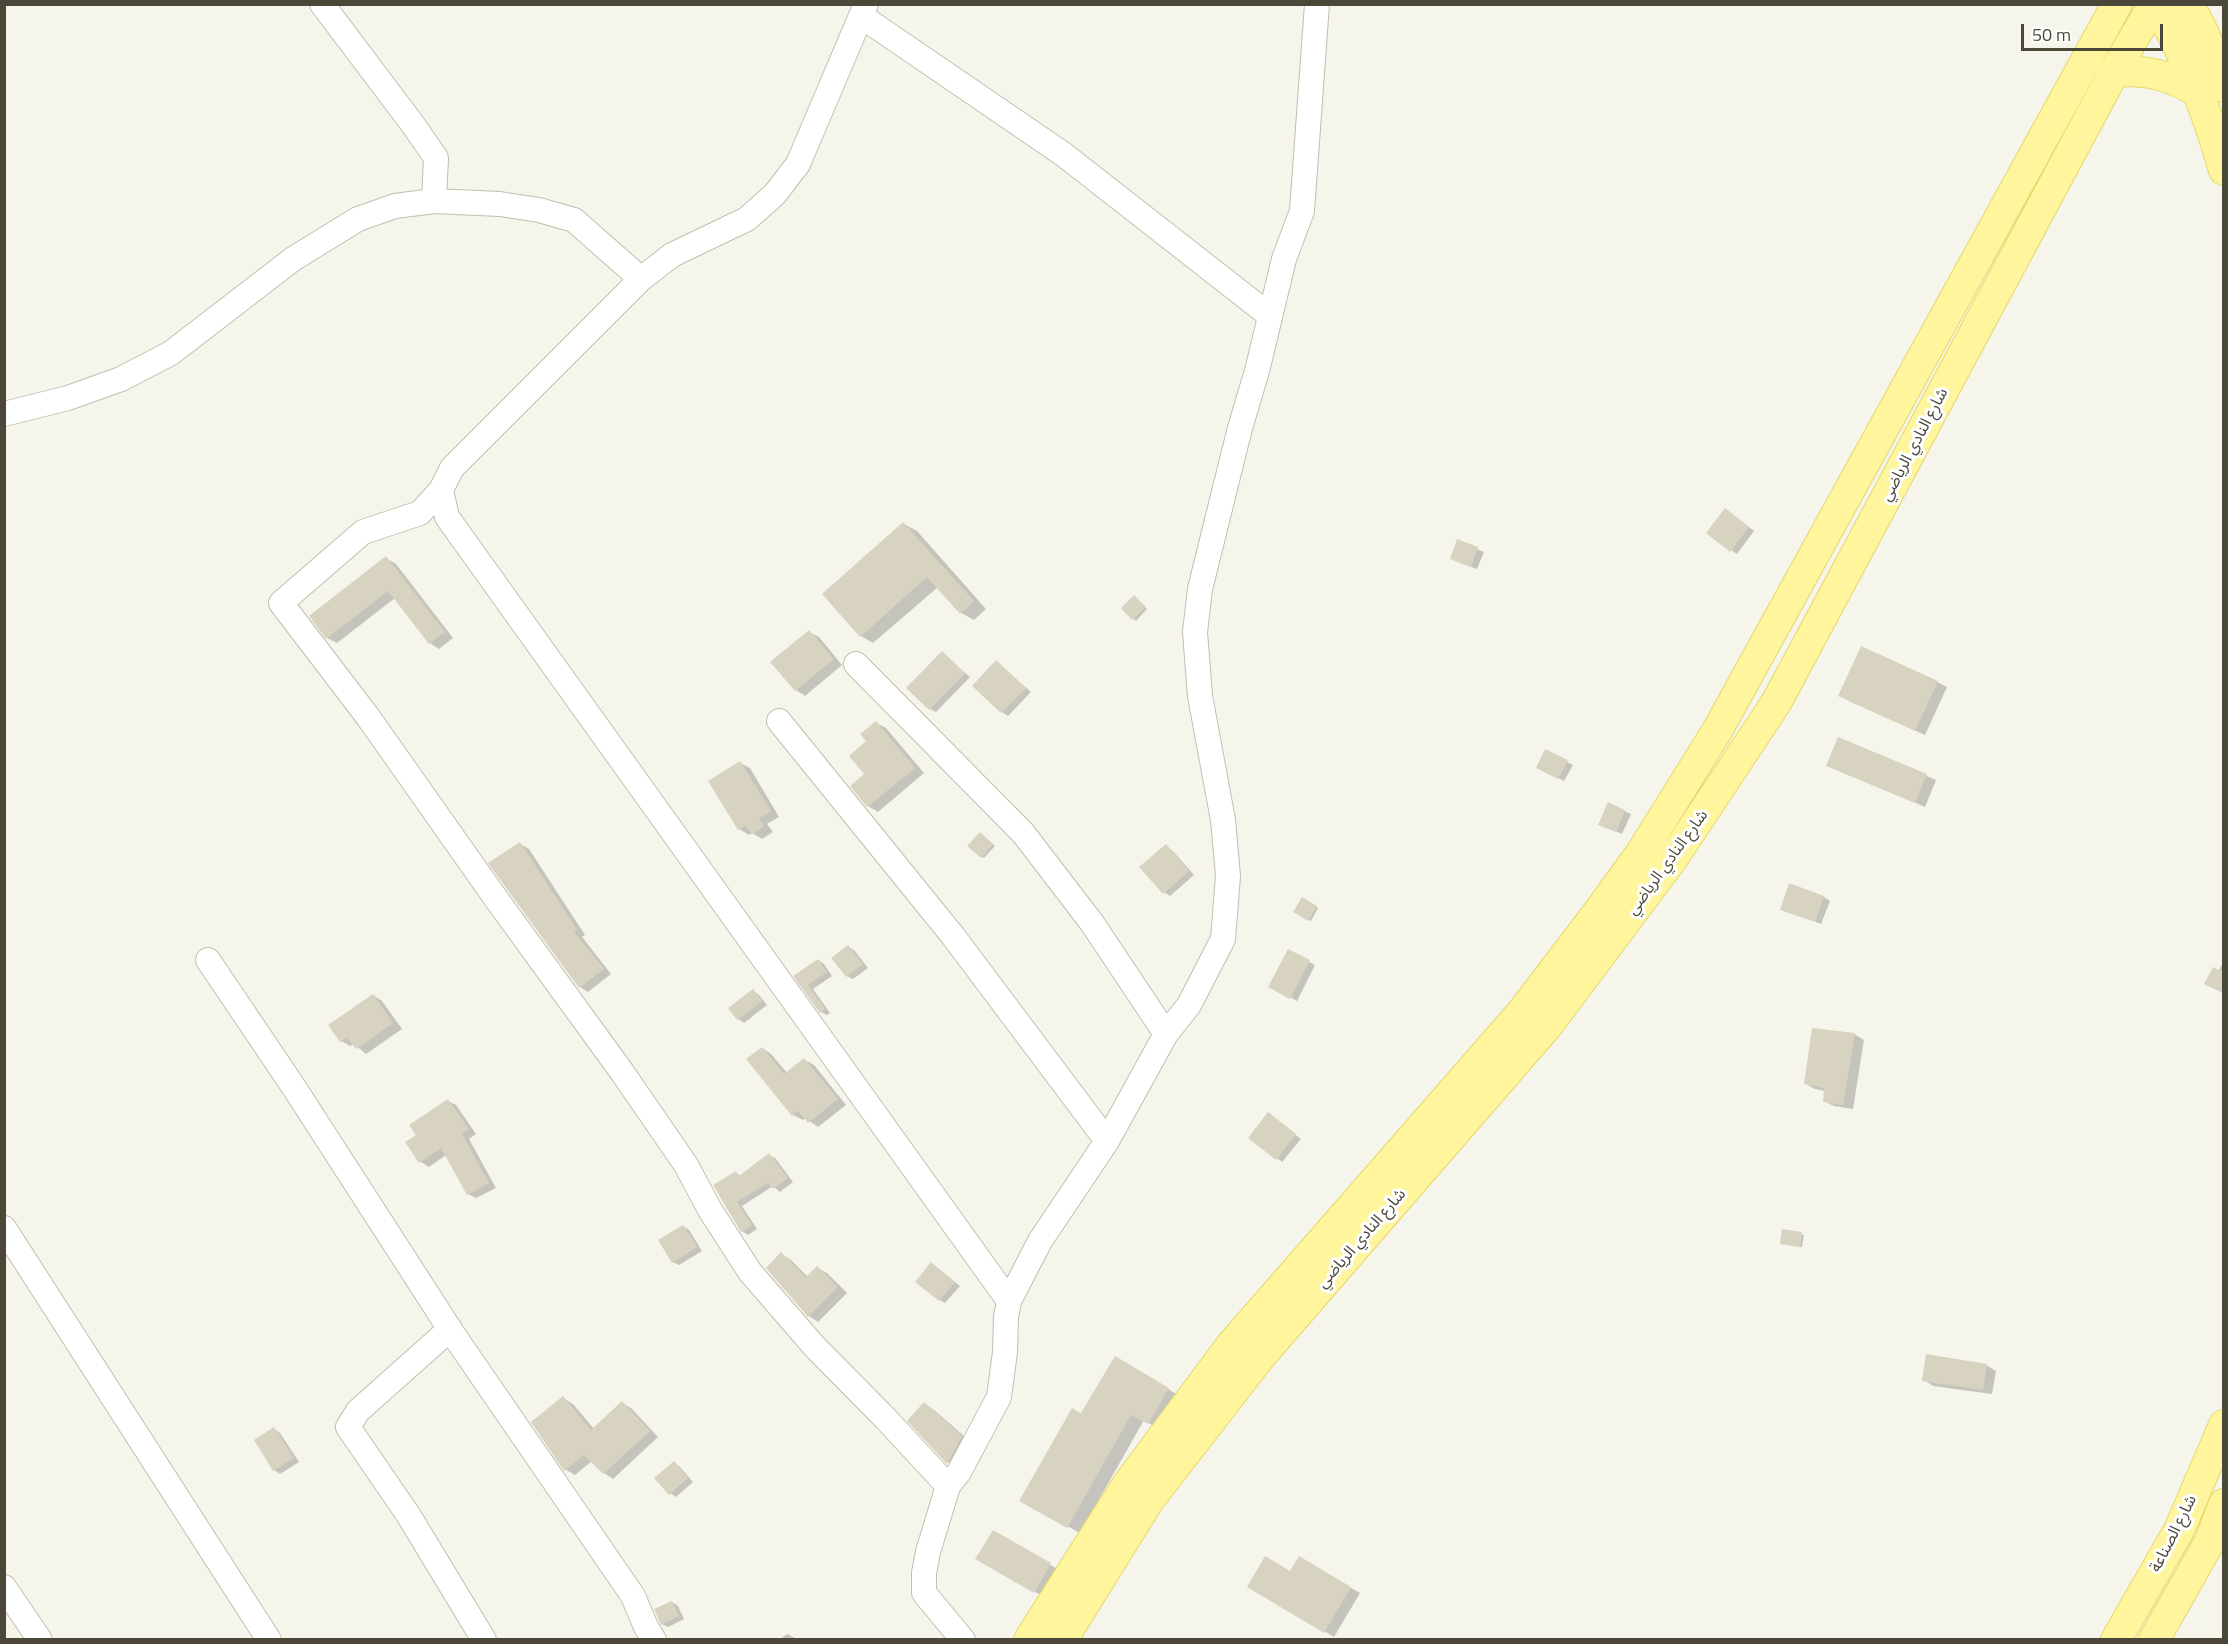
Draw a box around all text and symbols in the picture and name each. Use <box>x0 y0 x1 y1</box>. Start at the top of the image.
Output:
scale bar <box>2024 12 2166 50</box>
text: 50 m <box>2032 21 2071 48</box>
street label: شارع النادي الرياضي <box>1877 385 1953 505</box>
street label: شارع النادي الرياضي <box>1623 807 1713 919</box>
street label: شارع النادي الرياضي <box>1314 1185 1410 1293</box>
street label: شارع الصناعة <box>2146 1492 2202 1576</box>

